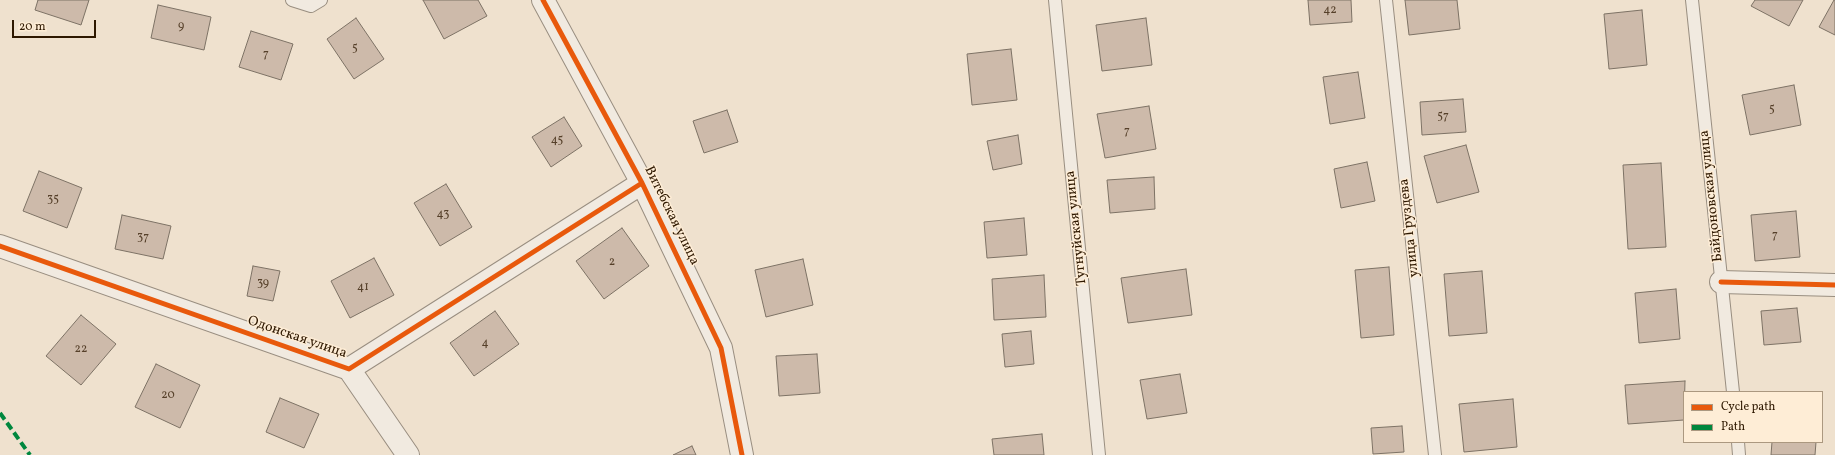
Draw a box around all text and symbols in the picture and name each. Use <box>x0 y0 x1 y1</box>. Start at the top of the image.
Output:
house number: 42 <box>1323 4 1337 18</box>
scale bar <box>14 12 98 38</box>
text: 20 m <box>19 19 46 35</box>
house number: 9 <box>178 20 184 34</box>
house number: 5 <box>352 42 358 56</box>
house number: 7 <box>263 48 269 62</box>
house number: 5 <box>1769 103 1775 117</box>
house number: 57 <box>1437 110 1449 124</box>
house number: 7 <box>1124 125 1130 139</box>
street label: Байдоновская улица <box>1697 129 1727 263</box>
house number: 45 <box>551 134 563 148</box>
street label: Витебская улица <box>640 164 702 268</box>
street label: Тугнуйская улица <box>1063 170 1091 286</box>
street label: улица Груздева <box>1396 178 1424 278</box>
house number: 35 <box>47 193 59 207</box>
house number: 43 <box>437 208 449 222</box>
house number: 7 <box>1772 229 1778 243</box>
house number: 37 <box>137 231 149 245</box>
house number: 2 <box>609 256 615 270</box>
house number: 39 <box>257 277 269 291</box>
house number: 41 <box>357 281 369 295</box>
street label: Одонская улица <box>245 313 349 363</box>
house number: 4 <box>481 337 489 351</box>
house number: 22 <box>75 343 87 357</box>
house number: 20 <box>161 389 175 403</box>
legend <box>1683 391 1823 443</box>
text: Cycle path <box>1721 399 1776 415</box>
text: Path <box>1721 419 1745 435</box>

